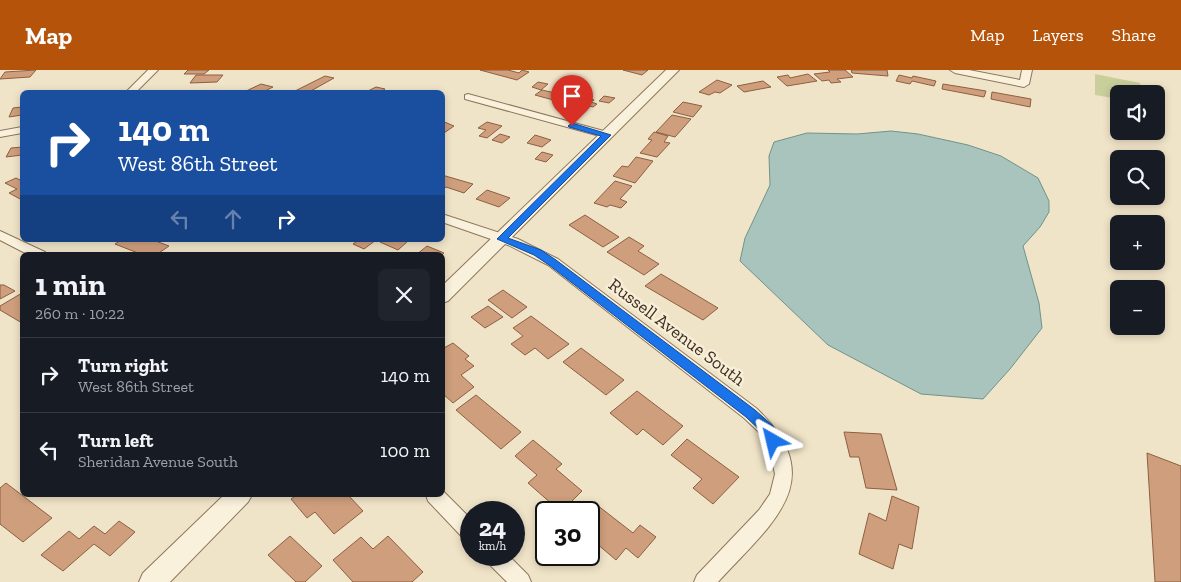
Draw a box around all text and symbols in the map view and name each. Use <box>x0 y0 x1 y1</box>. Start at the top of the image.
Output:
text: Map <box>25 21 72 50</box>
text: Map <box>970 24 1005 46</box>
text: Layers <box>1033 24 1084 46</box>
text: Share <box>1112 24 1156 46</box>
pin <box>551 75 593 126</box>
icon: arrive <box>558 82 586 110</box>
map controls <box>1110 85 1165 335</box>
button: sound <box>1110 85 1165 140</box>
text: 140 m <box>118 108 209 150</box>
icon: right <box>35 110 100 175</box>
text: West 86th Street <box>118 150 277 177</box>
button: search <box>1110 150 1165 205</box>
icon: left <box>166 205 194 233</box>
icon: ahead <box>219 205 247 233</box>
icon: right <box>272 205 300 233</box>
button: + <box>1110 215 1165 270</box>
text: 1 min <box>35 267 106 303</box>
button: close <box>378 269 430 321</box>
street label: Russell Avenue South <box>604 273 750 391</box>
button: − <box>1110 280 1165 335</box>
text: 260 m · 10:22 <box>35 304 125 323</box>
text: Turn right <box>78 354 168 377</box>
icon: right <box>35 361 63 389</box>
text: 140 m <box>381 364 430 387</box>
text: West 86th Street <box>78 377 194 396</box>
position arrow <box>746 414 798 466</box>
text: Turn left <box>78 429 153 452</box>
icon: left <box>35 436 63 464</box>
text: 100 m <box>380 439 430 462</box>
text: Sheridan Avenue South <box>78 452 238 471</box>
speed limit sign: 30 <box>535 501 600 566</box>
text: 24 <box>479 512 506 542</box>
text: km/h <box>479 539 506 553</box>

